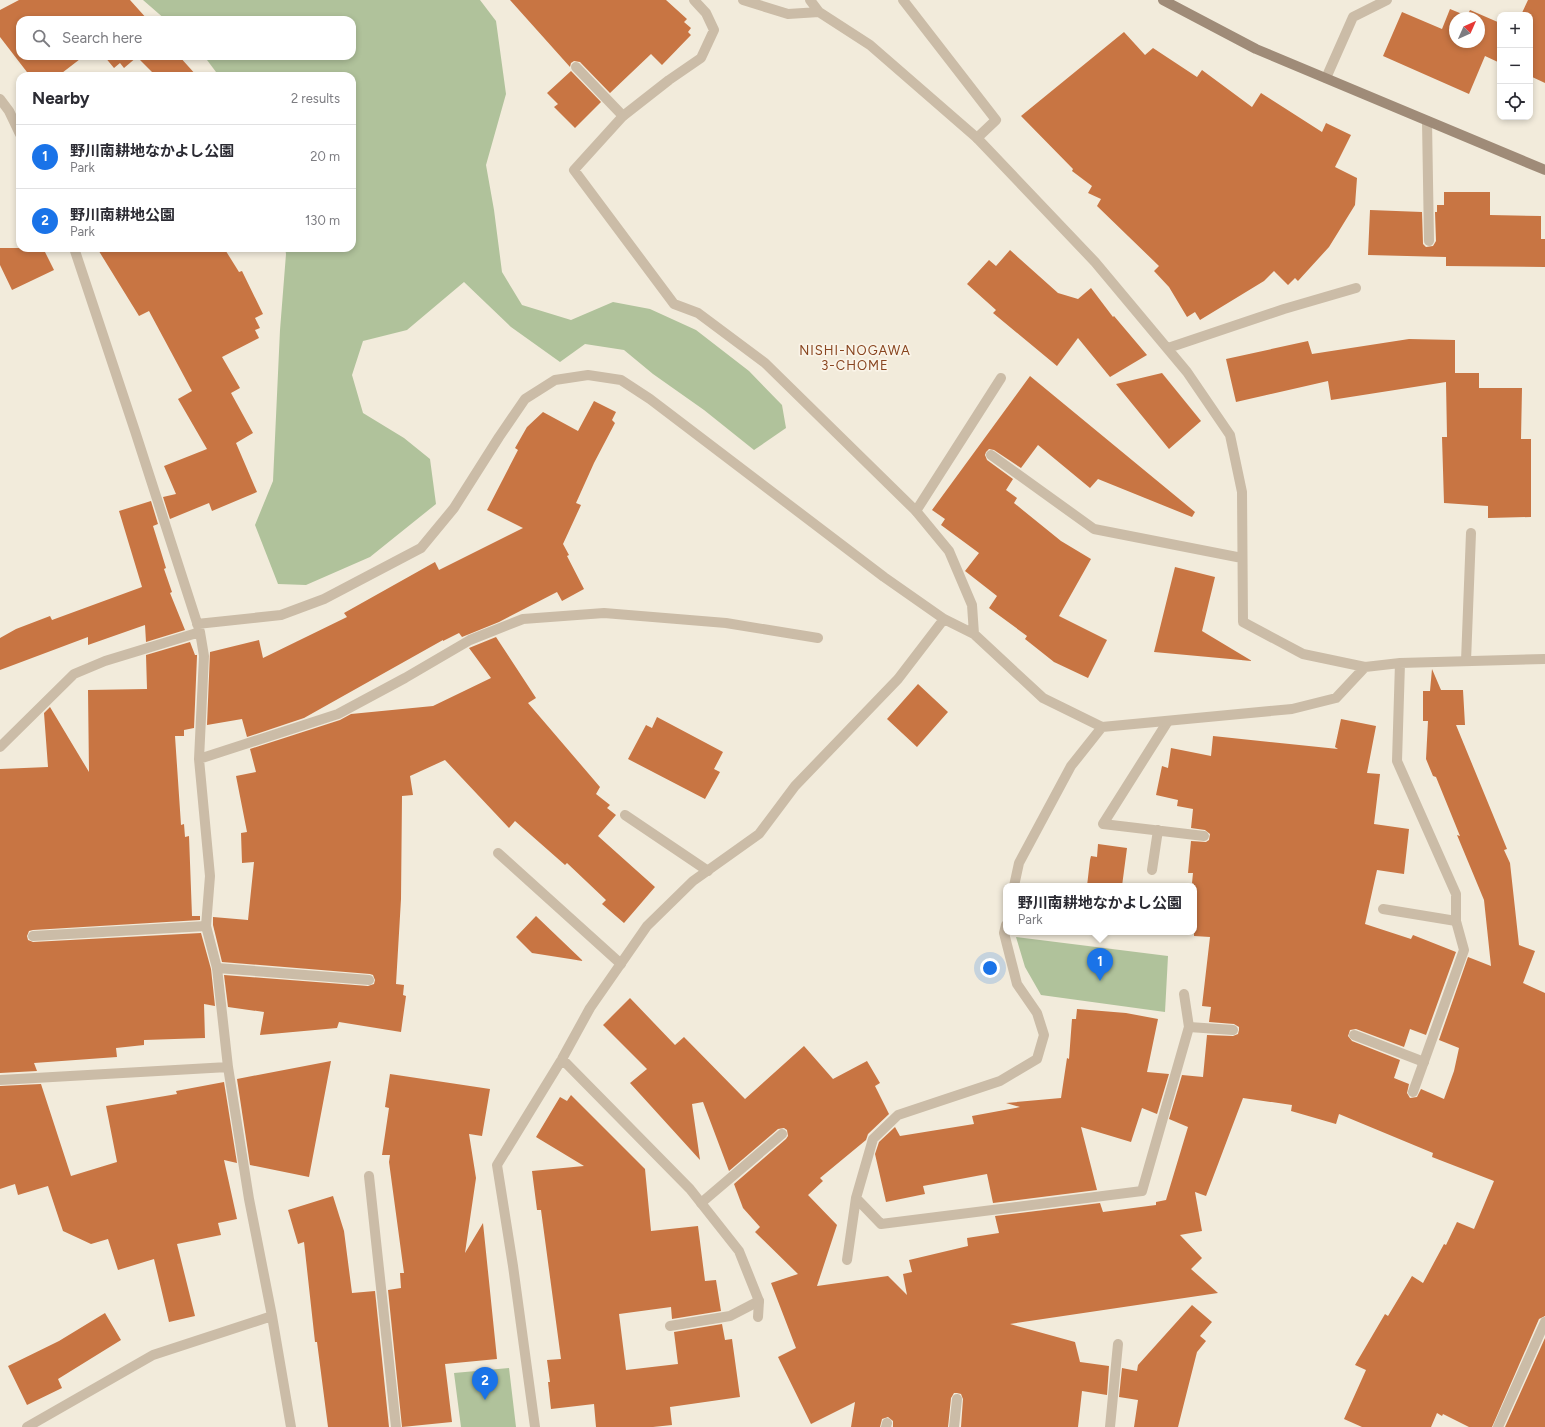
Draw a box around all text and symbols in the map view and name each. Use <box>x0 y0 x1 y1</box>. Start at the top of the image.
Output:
north arrow <box>1449 12 1485 48</box>
map controls <box>1497 12 1533 120</box>
button: + <box>1497 12 1533 48</box>
search box <box>16 16 356 60</box>
icon: search <box>30 27 52 49</box>
text: Search here <box>62 29 142 47</box>
button: − <box>1497 48 1533 84</box>
button: locate <box>1497 84 1533 120</box>
text: Nearby <box>32 88 90 108</box>
text: 2 results <box>291 91 340 106</box>
text: 野川南耕地なかよし公園 <box>70 142 234 160</box>
text: 1 <box>42 149 48 164</box>
text: 20 m <box>310 149 340 164</box>
text: Park <box>70 160 95 175</box>
text: 野川南耕地公園 <box>70 206 175 224</box>
text: 2 <box>41 213 49 228</box>
text: 130 m <box>305 213 340 228</box>
text: Park <box>70 224 95 239</box>
district label: NISHI-NOGAWA 3-CHOME <box>799 343 911 373</box>
popup <box>1003 883 1197 935</box>
text: 野川南耕地なかよし公園 <box>1018 894 1182 912</box>
text: Park <box>1018 912 1043 927</box>
pin: 1 <box>1087 948 1113 981</box>
your location <box>980 958 1000 978</box>
pin: 2 <box>472 1367 498 1400</box>

